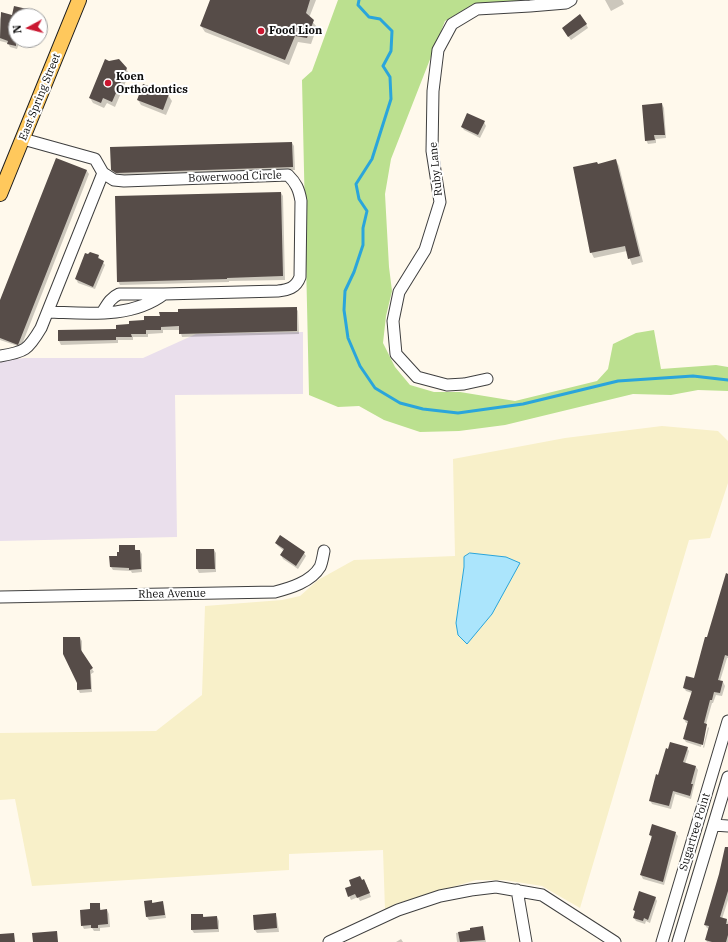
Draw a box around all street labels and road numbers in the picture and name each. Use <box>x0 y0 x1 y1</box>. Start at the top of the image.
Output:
street label: East Spring Street <box>17 52 63 142</box>
street label: Ruby Lane <box>427 141 445 197</box>
street label: Bowerwood Circle <box>188 169 282 185</box>
street label: Rhea Avenue <box>138 587 206 601</box>
street label: Sugartree Point <box>677 792 713 872</box>

